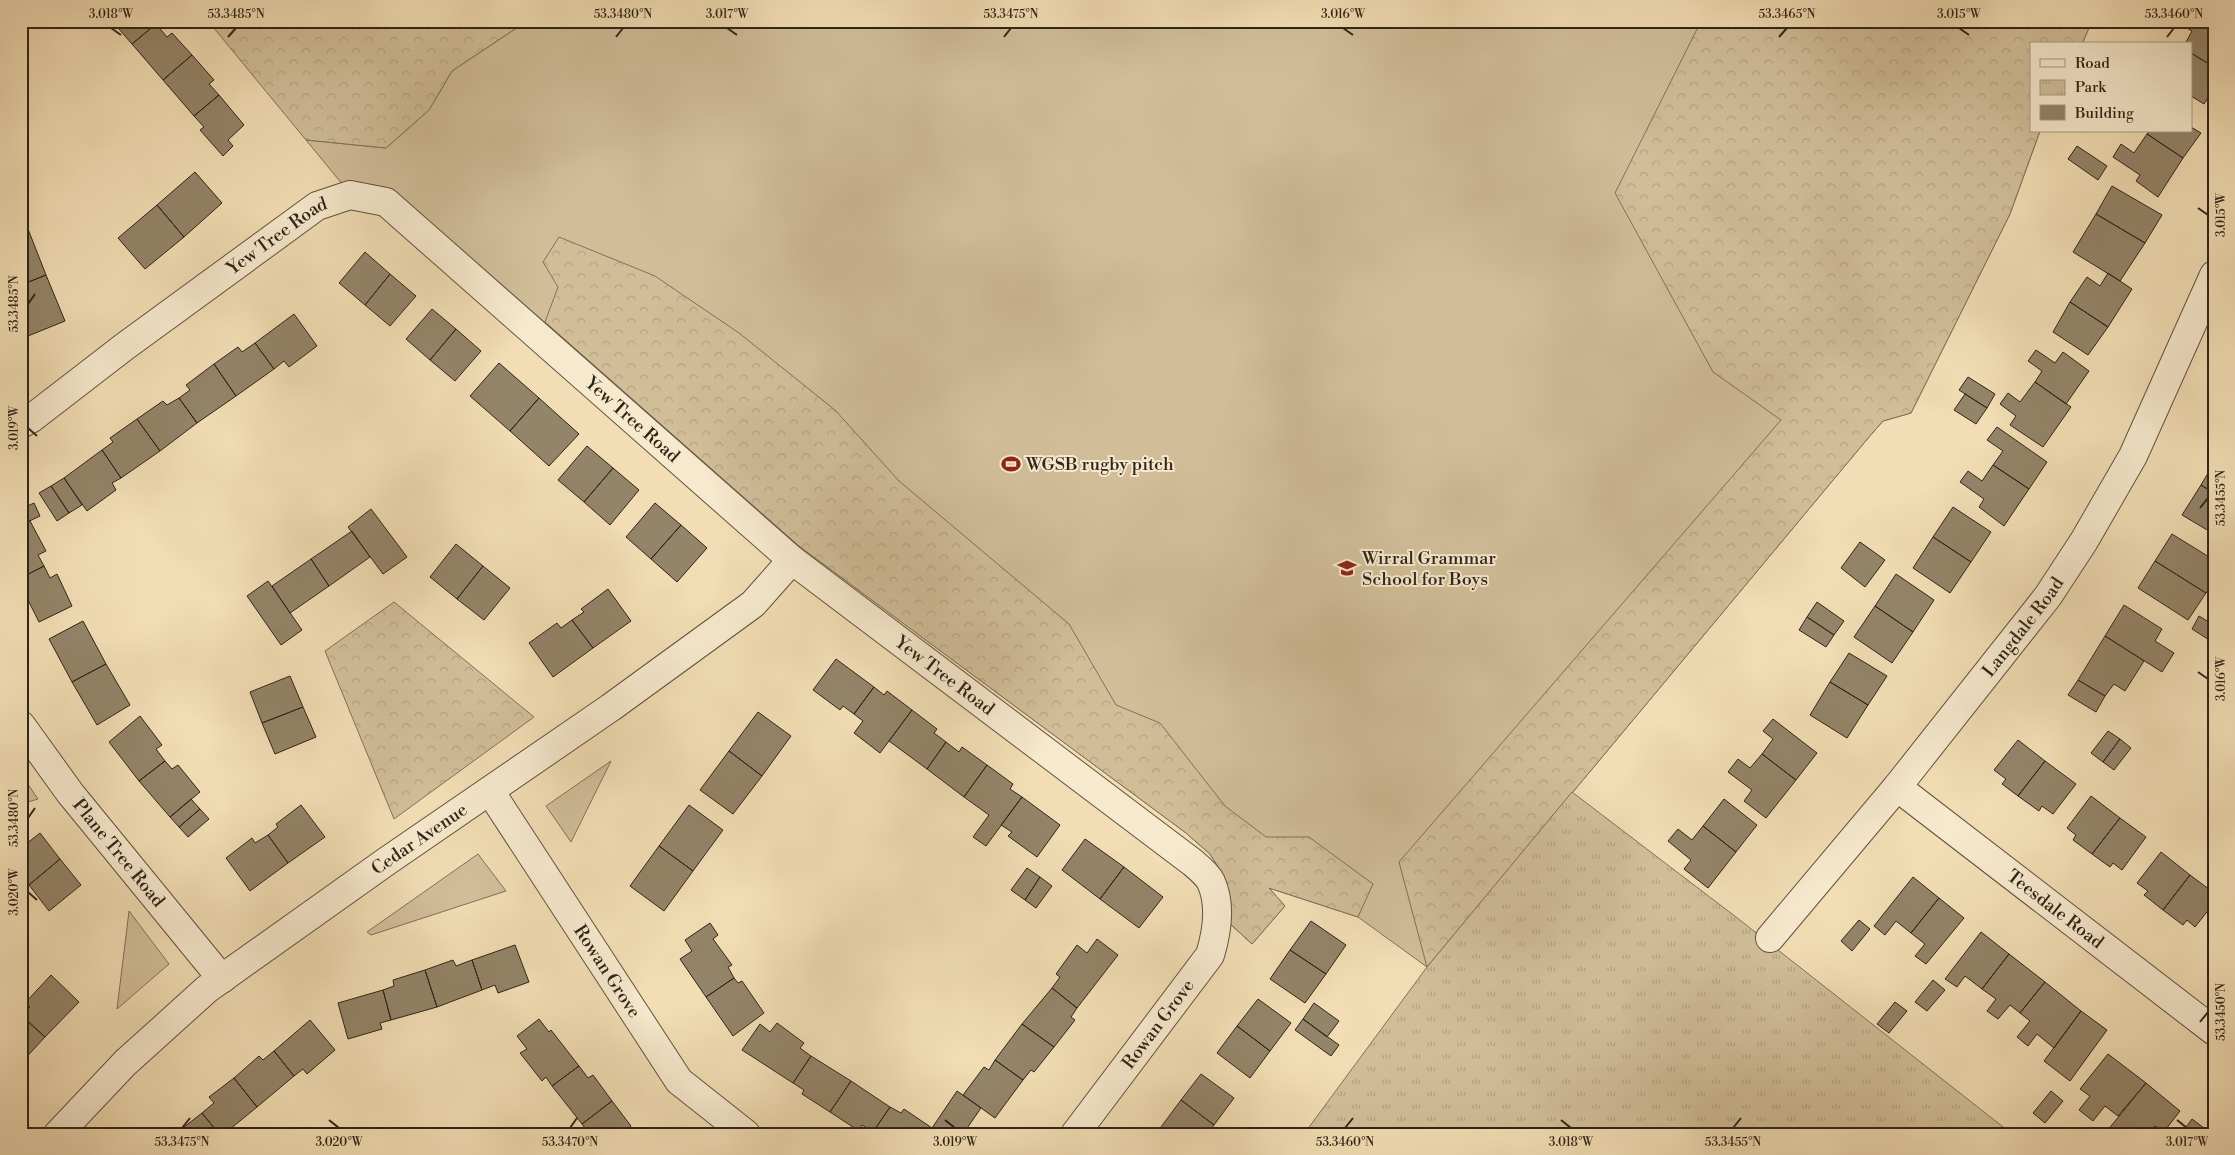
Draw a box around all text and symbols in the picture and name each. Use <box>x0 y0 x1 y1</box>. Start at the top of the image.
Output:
text: 3.018°W <box>89 7 134 22</box>
text: 53.3485°N <box>207 7 265 22</box>
text: 53.3480°N <box>594 7 652 22</box>
text: 3.017°W <box>706 7 749 22</box>
text: 53.3475°N <box>983 7 1039 22</box>
text: 3.016°W <box>1321 7 1366 22</box>
text: 53.3465°N <box>1758 7 1816 22</box>
text: 3.015°W <box>1937 7 1982 22</box>
text: 53.3460°N <box>2145 7 2203 22</box>
legend <box>2030 42 2192 132</box>
text: Road <box>2075 54 2110 73</box>
text: Park <box>2075 78 2107 97</box>
text: Building <box>2074 104 2134 123</box>
street label: Yew Tree Road <box>222 192 331 281</box>
text: 3.015°W <box>2214 192 2229 237</box>
text: 53.3485°N <box>7 275 22 333</box>
street label: Yew Tree Road <box>579 371 685 468</box>
text: 3.019°W <box>7 405 22 450</box>
sports icon: WGSB rugby pitch <box>1000 453 1022 475</box>
place label: WGSB rugby pitch <box>1025 453 1174 476</box>
text: 53.3455°N <box>2214 470 2229 526</box>
place label: Wirral Grammar School for Boys <box>1361 547 1496 591</box>
school or university icon: Wirral Grammar School for Boys <box>1336 557 1358 579</box>
street label: Langdale Road <box>1977 572 2070 682</box>
street label: Yew Tree Road <box>889 630 1000 721</box>
text: 3.016°W <box>2214 656 2229 701</box>
text: 53.3480°N <box>7 789 22 847</box>
street label: Plane Tree Road <box>67 794 170 913</box>
street label: Cedar Avenue <box>367 798 472 881</box>
street label: Teesdale Road <box>2002 865 2109 954</box>
text: 3.020°W <box>7 867 22 916</box>
street label: Rowan Grove <box>568 920 646 1022</box>
street label: Rowan Grove <box>1117 975 1200 1074</box>
text: 53.3450°N <box>2214 983 2229 1041</box>
text: 53.3475°N <box>154 1135 210 1150</box>
text: 3.020°W <box>315 1135 364 1150</box>
text: 53.3470°N <box>542 1135 598 1150</box>
text: 3.019°W <box>933 1135 978 1150</box>
text: 53.3460°N <box>1316 1135 1374 1150</box>
text: 3.018°W <box>1549 1135 1594 1150</box>
text: 53.3455°N <box>1705 1135 1761 1150</box>
text: 3.017°W <box>2166 1135 2209 1150</box>

